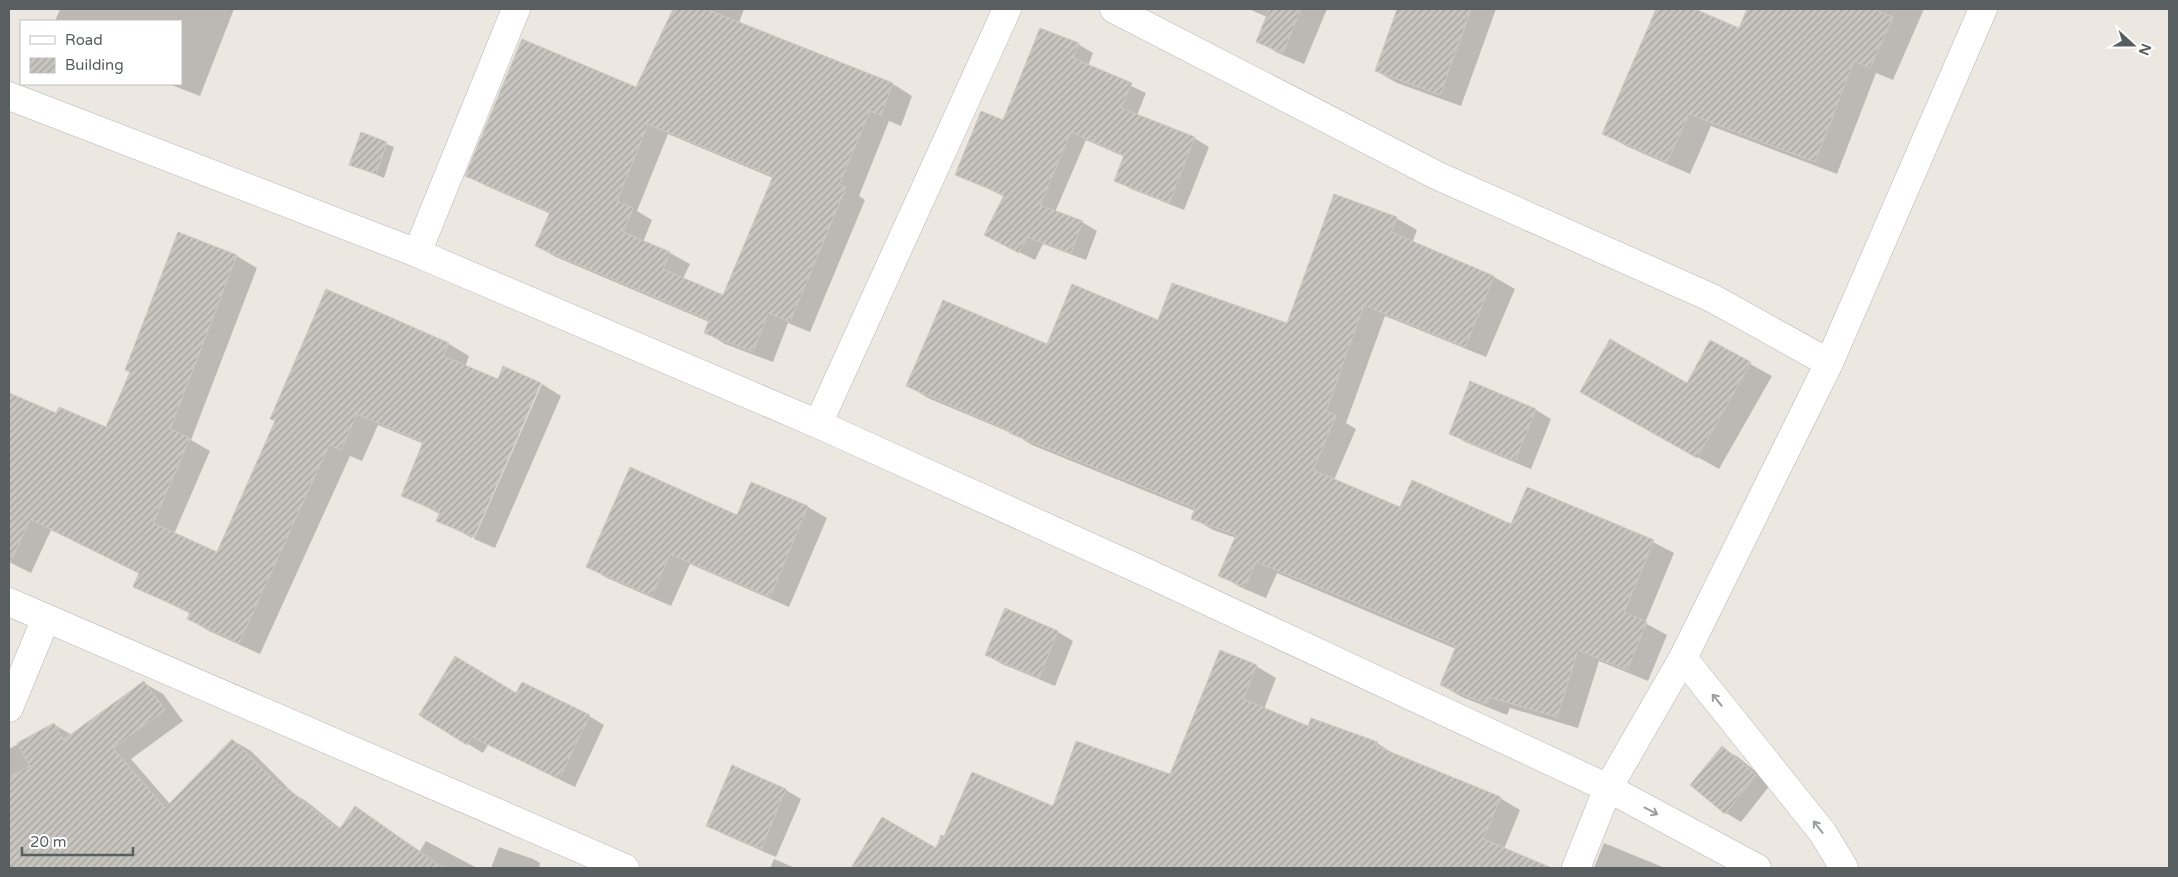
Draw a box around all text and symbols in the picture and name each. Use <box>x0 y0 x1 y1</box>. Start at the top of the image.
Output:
legend <box>20 20 182 85</box>
north arrow <box>2108 20 2158 70</box>
text: Road <box>65 31 103 49</box>
text: N <box>2135 41 2155 58</box>
text: Building <box>65 56 124 74</box>
one-way arrow <box>1711 694 1722 707</box>
one-way arrow <box>1643 806 1658 816</box>
one-way arrow <box>1813 820 1823 834</box>
scale bar <box>22 824 134 856</box>
text: 20 m <box>30 833 67 851</box>

